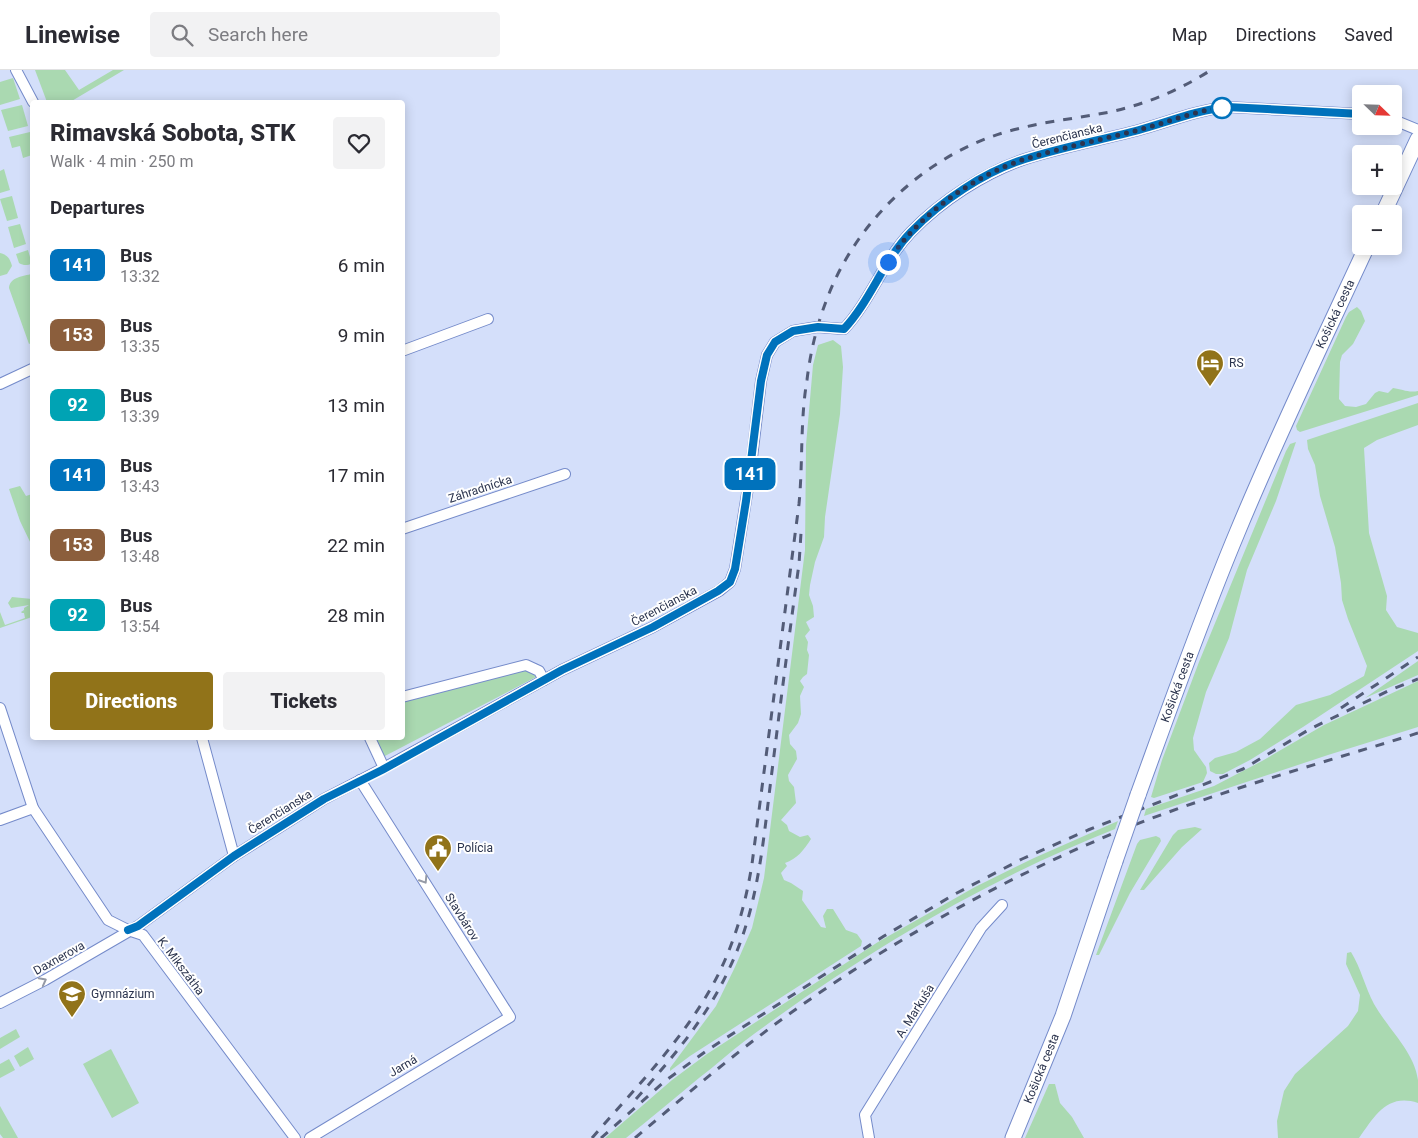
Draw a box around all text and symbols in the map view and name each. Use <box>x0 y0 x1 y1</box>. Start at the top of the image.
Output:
search box <box>150 12 500 57</box>
text: Linewise <box>25 21 120 49</box>
icon: search <box>168 21 196 49</box>
text: Search here <box>208 23 308 46</box>
text: Map <box>1172 24 1207 45</box>
text: Directions <box>1235 24 1316 45</box>
text: Saved <box>1344 24 1393 45</box>
north arrow <box>1352 85 1402 135</box>
map controls <box>1352 85 1402 255</box>
unlabelled marker <box>1211 97 1233 119</box>
button: heart <box>333 117 385 169</box>
text: Rimavská Sobota, STK <box>50 119 296 147</box>
street label: Čerenčianska <box>1030 119 1104 152</box>
button: + <box>1352 145 1402 195</box>
text: Walk · 4 min · 250 m <box>50 152 194 171</box>
text: Departures <box>50 196 145 219</box>
button: − <box>1352 205 1402 255</box>
text: Bus <box>120 244 153 267</box>
your location <box>876 250 901 275</box>
text: 141 <box>62 254 93 275</box>
text: 6 min <box>338 254 385 277</box>
text: 13:32 <box>120 267 160 286</box>
street label: Košická cesta <box>1313 277 1357 351</box>
text: Bus <box>120 314 153 337</box>
text: 153 <box>62 324 93 345</box>
text: 9 min <box>338 324 385 347</box>
text: 13:35 <box>120 337 160 356</box>
hotel icon: RS <box>1195 348 1225 387</box>
place label: RS <box>1229 356 1244 370</box>
text: Bus <box>120 384 153 407</box>
text: 92 <box>67 394 88 415</box>
text: 13 min <box>327 394 385 417</box>
text: 13:39 <box>120 407 160 426</box>
text: Bus <box>120 454 153 477</box>
line badge: 141 <box>721 458 779 490</box>
text: 141 <box>735 463 765 484</box>
text: 141 <box>62 464 93 485</box>
text: 17 min <box>327 464 385 487</box>
street label: Záhradnícka <box>446 472 514 506</box>
text: 13:43 <box>120 477 160 496</box>
text: Bus <box>120 524 153 547</box>
text: 153 <box>62 534 93 555</box>
text: 22 min <box>327 534 385 557</box>
text: 13:48 <box>120 547 160 566</box>
street label: Čerenčianska <box>628 582 699 629</box>
text: Bus <box>120 594 153 617</box>
text: 92 <box>67 604 88 625</box>
text: 28 min <box>327 604 385 627</box>
text: 13:54 <box>120 617 160 636</box>
street label: Košická cesta <box>1158 649 1197 724</box>
button: Directions <box>50 672 213 730</box>
button: Tickets <box>223 672 385 730</box>
street label: Čerenčianska <box>245 786 314 837</box>
public building icon: Polícia <box>423 833 453 872</box>
place label: Polícia <box>457 841 493 855</box>
one-way arrow <box>417 875 427 884</box>
street label: Stavbárov <box>442 891 482 943</box>
street label: K. Mikszátha <box>155 934 207 998</box>
street label: Daxnerova <box>31 938 87 978</box>
one-way arrow <box>38 977 47 987</box>
school or university icon: Gymnázium <box>57 979 87 1018</box>
street label: A. Markuša <box>893 982 937 1040</box>
place label: Gymnázium <box>91 987 155 1001</box>
street label: Košická cesta <box>1021 1031 1062 1106</box>
street label: Jarná <box>386 1052 420 1080</box>

